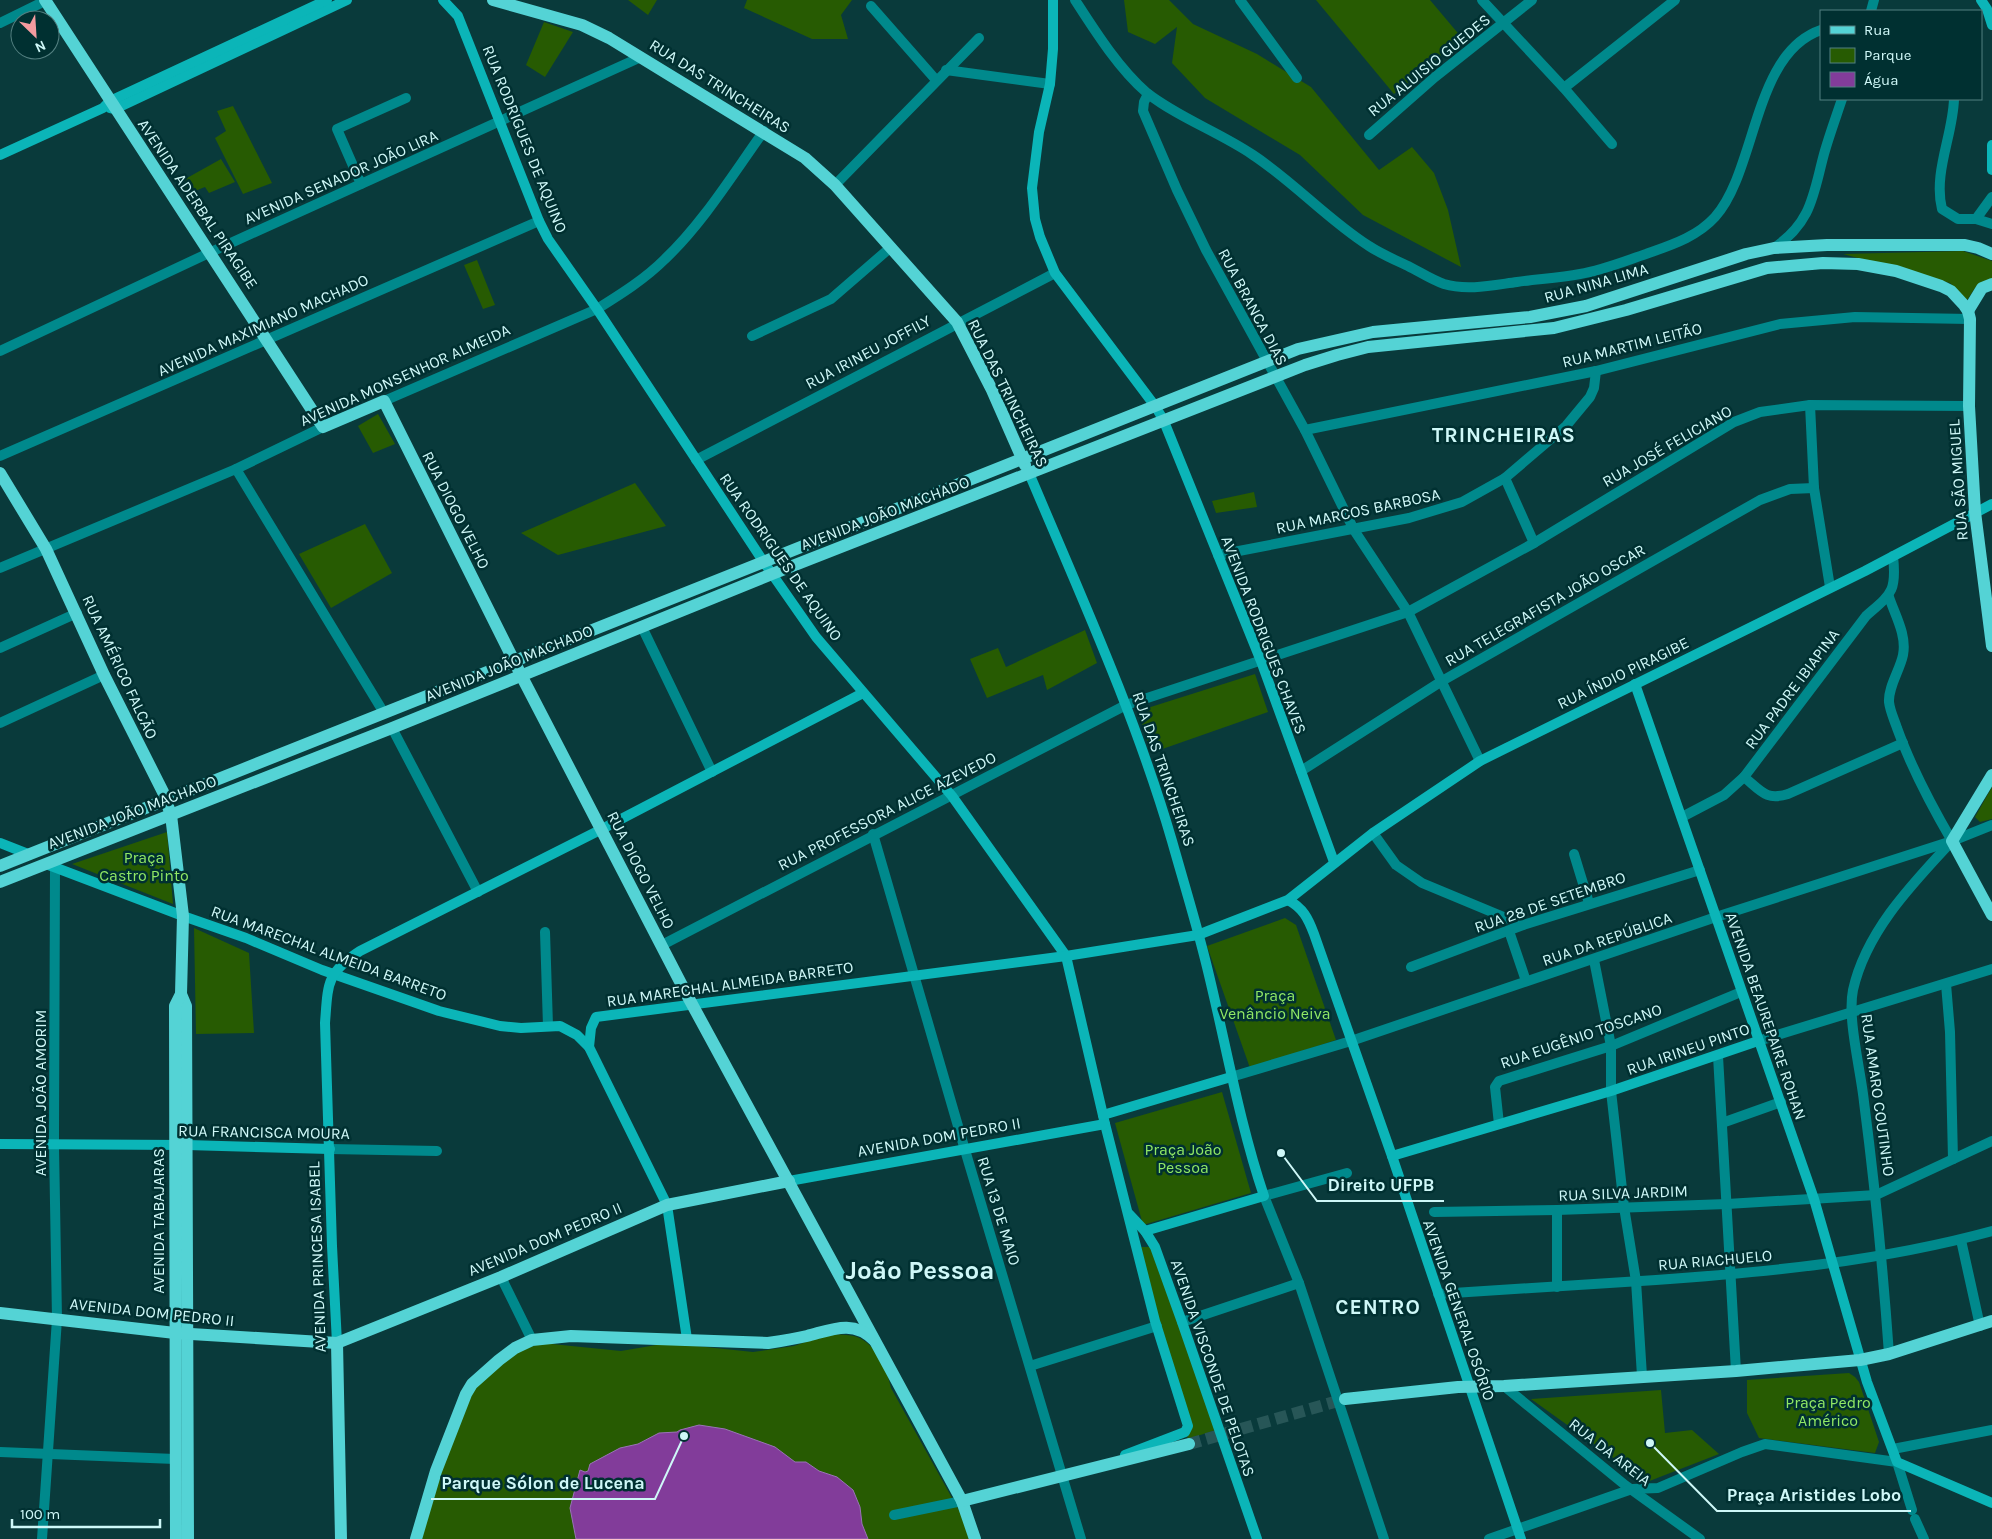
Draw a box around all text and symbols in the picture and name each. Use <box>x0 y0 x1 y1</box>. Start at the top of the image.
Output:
north arrow <box>10 10 60 60</box>
street label: RUA ALUISIO GUEDES <box>1364 10 1494 120</box>
legend <box>1820 10 1982 100</box>
text: Rua <box>1864 21 1891 39</box>
street label: RUA DAS TRINCHEIRAS <box>646 35 794 137</box>
text: N <box>32 37 48 56</box>
street label: RUA RODRIGUES DE AQUINO <box>479 42 571 236</box>
text: Parque <box>1864 46 1912 64</box>
text: Água <box>1864 71 1898 89</box>
street label: AVENIDA ADERBAL PIRAGIBE <box>134 115 262 293</box>
street label: AVENIDA SENADOR JOÃO LIRA <box>241 126 441 228</box>
street label: RUA BRANCA DIAS <box>1214 245 1292 369</box>
street label: RUA NINA LIMA <box>1542 259 1650 307</box>
street label: AVENIDA MAXIMIANO MACHADO <box>155 270 371 380</box>
street label: RUA IRINEU JOFFILY <box>802 311 934 393</box>
street label: RUA DAS TRINCHEIRAS <box>964 316 1052 470</box>
street label: RUA MARTIM LEITÃO <box>1560 318 1704 372</box>
street label: AVENIDA MONSENHOR ALMEIDA <box>297 320 513 430</box>
street label: RUA JOSÉ FELICIANO <box>1599 401 1735 491</box>
street label: RUA SÃO MIGUEL <box>1944 418 1972 541</box>
district label: TRINCHEIRAS <box>1432 423 1576 447</box>
street label: RUA DIOGO VELHO <box>418 448 494 572</box>
street label: RUA RODRIGUES DE AQUINO <box>716 469 846 645</box>
street label: AVENIDA JOÃO MACHADO <box>798 472 972 554</box>
street label: RUA MARCOS BARBOSA <box>1274 484 1442 538</box>
street label: AVENIDA RODRIGUES CHAVES <box>1217 533 1311 737</box>
street label: RUA TELEGRAFISTA JOÃO OSCAR <box>1442 540 1648 670</box>
street label: RUA AMÉRICO FALCÃO <box>78 592 162 742</box>
street label: AVENIDA JOÃO MACHADO <box>422 621 596 705</box>
street label: RUA PADRE IBIAPINA <box>1741 625 1843 753</box>
street label: RUA ÍNDIO PIRAGIBE <box>1554 633 1692 713</box>
street label: RUA DAS TRINCHEIRAS <box>1129 689 1199 849</box>
street label: RUA PROFESSORA ALICE AZEVEDO <box>775 748 999 874</box>
street label: AVENIDA JOÃO MACHADO <box>45 771 219 853</box>
street label: RUA DIOGO VELHO <box>603 808 679 932</box>
park label: Praça Castro Pinto <box>99 848 189 885</box>
street label: RUA 28 DE SETEMBRO <box>1472 867 1628 937</box>
street label: RUA MARECHAL ALMEIDA BARRETO <box>209 901 449 1005</box>
street label: RUA DA REPÚBLICA <box>1540 908 1674 970</box>
street label: AVENIDA BEAUREPAIRE ROHAN <box>1721 910 1811 1122</box>
street label: RUA MARECHAL ALMEIDA BARRETO <box>605 957 855 1011</box>
park label: Praça Venâncio Neiva <box>1219 986 1331 1023</box>
street label: RUA EUGÊNIO TOSCANO <box>1498 999 1664 1073</box>
street label: AVENIDA JOÃO AMORIM <box>31 1010 50 1176</box>
street label: RUA AMARO COUTINHO <box>1857 1012 1899 1178</box>
street label: RUA IRINEU PINTO <box>1624 1019 1752 1079</box>
street label: AVENIDA DOM PEDRO II <box>856 1113 1022 1161</box>
street label: RUA FRANCISCA MOURA <box>178 1121 350 1143</box>
park label: Praça João Pessoa <box>1144 1140 1222 1177</box>
street label: AVENIDA TABAJARAS <box>149 1148 168 1294</box>
street label: RUA 13 DE MAIO <box>973 1154 1025 1268</box>
street label: AVENIDA PRINCESA ISABEL <box>304 1161 330 1353</box>
callout: Direito UFPB <box>1317 1168 1444 1201</box>
text: Direito UFPB <box>1328 1174 1434 1196</box>
street label: RUA SILVA JARDIM <box>1558 1181 1688 1205</box>
street label: AVENIDA DOM PEDRO II <box>465 1198 625 1280</box>
street label: AVENIDA GENERAL OSÓRIO <box>1419 1217 1499 1403</box>
street label: RUA RIACHUELO <box>1657 1246 1773 1274</box>
district label: João Pessoa <box>846 1255 994 1286</box>
street label: AVENIDA VISCONDE DE PELOTAS <box>1167 1257 1259 1479</box>
street label: AVENIDA DOM PEDRO II <box>69 1294 235 1330</box>
district label: CENTRO <box>1335 1295 1421 1319</box>
park label: Praça Pedro Américo <box>1785 1393 1871 1430</box>
street label: RUA DA AREIA <box>1565 1414 1655 1490</box>
callout: Parque Sólon de Lucena <box>431 1466 655 1499</box>
text: Parque Sólon de Lucena <box>441 1472 645 1494</box>
callout: Praça Aristides Lobo <box>1717 1478 1911 1511</box>
text: Praça Aristides Lobo <box>1727 1484 1901 1506</box>
scale bar <box>12 1496 160 1528</box>
text: 100 m <box>20 1505 60 1523</box>

